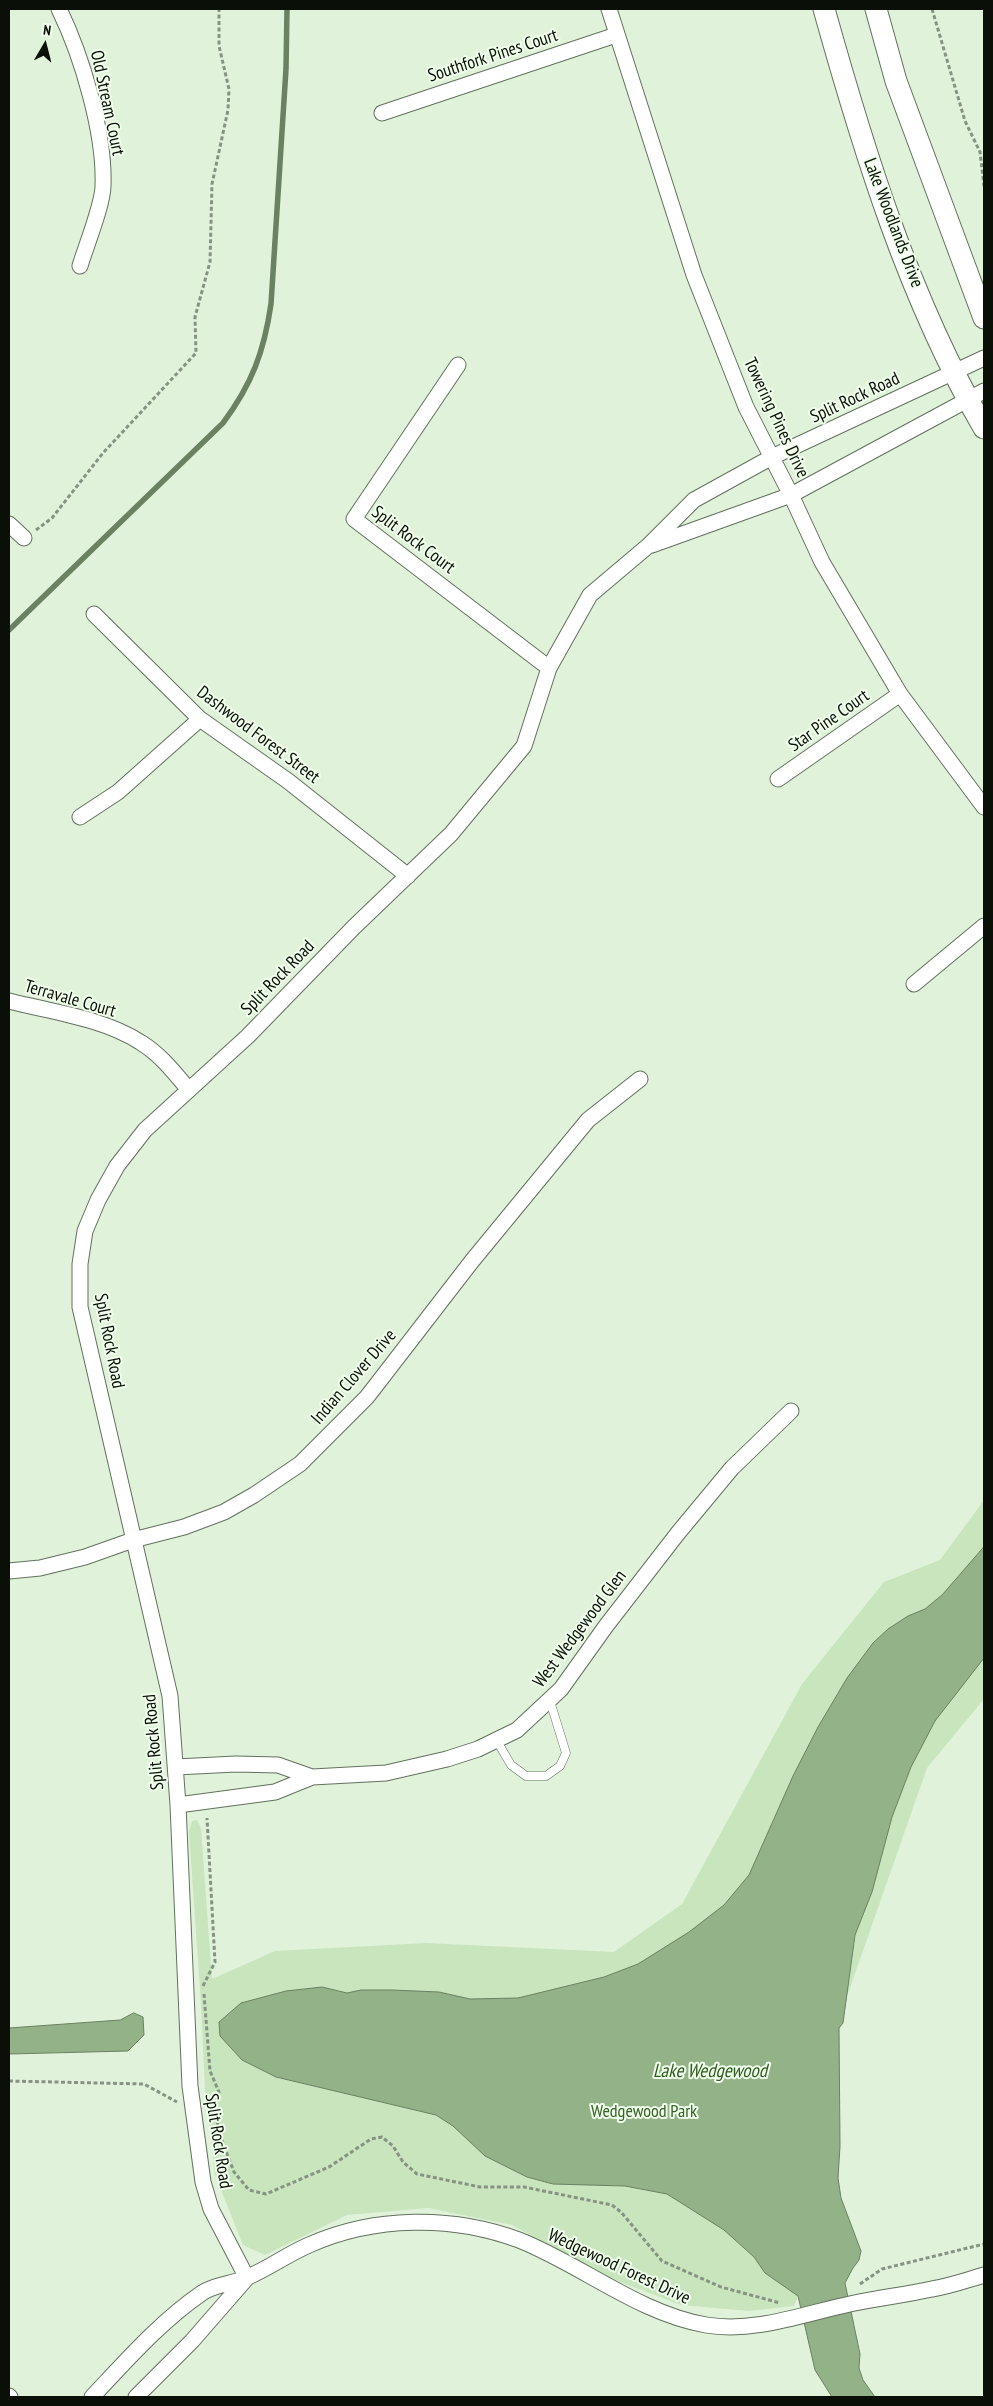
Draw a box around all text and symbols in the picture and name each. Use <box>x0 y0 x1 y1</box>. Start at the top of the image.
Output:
north arrow <box>20 20 70 70</box>
text: N <box>42 21 52 40</box>
street label: Southfork Pines Court <box>425 25 561 87</box>
street label: Old Stream Court <box>85 48 129 158</box>
street label: Lake Woodlands Drive <box>858 155 928 291</box>
street label: Towering Pines Drive <box>739 355 813 481</box>
street label: Split Rock Road <box>807 368 903 428</box>
street label: Split Rock Court <box>367 502 459 578</box>
street label: Dashwood Forest Street <box>192 682 324 788</box>
street label: Star Pine Court <box>785 685 873 757</box>
street label: Split Rock Road <box>237 936 319 1020</box>
street label: Terravale Court <box>22 976 118 1022</box>
street label: Split Rock Road <box>89 1292 129 1390</box>
street label: Indian Clover Drive <box>307 1325 401 1429</box>
street label: West Wedgewood Glen <box>529 1566 631 1692</box>
street label: Split Rock Road <box>139 1693 169 1791</box>
water label: Lake Wedgewood <box>653 2061 767 2083</box>
street label: Split Rock Road <box>200 2092 236 2190</box>
park label: Wedgewood Park <box>591 2101 697 2123</box>
street label: Wedgewood Forest Drive <box>544 2225 694 2309</box>

